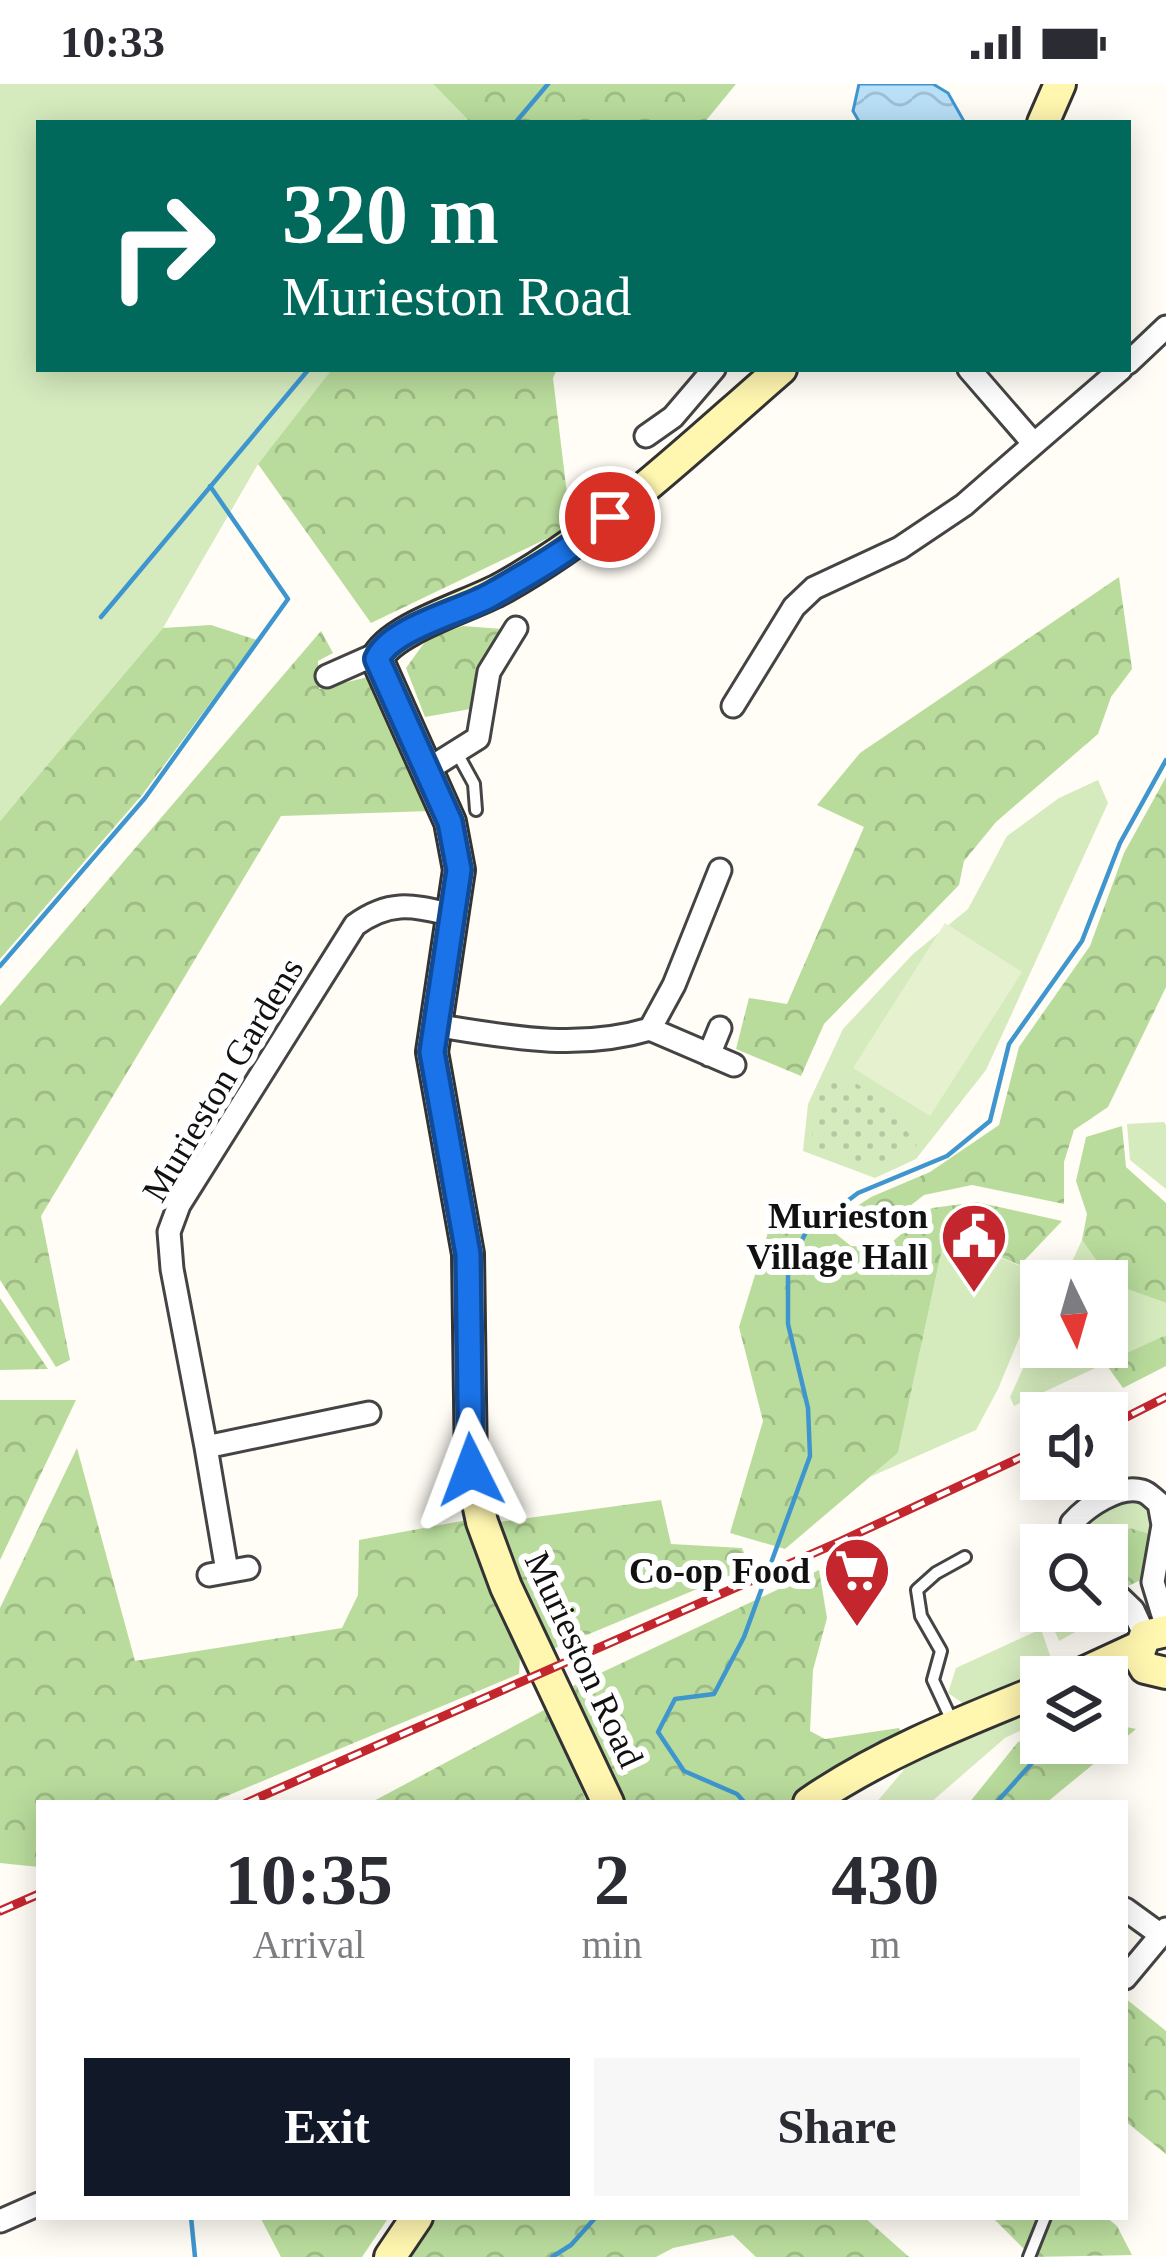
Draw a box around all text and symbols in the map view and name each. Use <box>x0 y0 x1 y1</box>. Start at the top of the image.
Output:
text: 10:33 <box>60 17 165 67</box>
icon: right <box>84 168 240 324</box>
text: 320 m <box>282 168 499 261</box>
text: Murieston Road <box>282 267 631 327</box>
pin <box>559 466 661 568</box>
icon: arrive <box>577 484 643 550</box>
street label: Murieston Gardens <box>134 951 311 1209</box>
place label: Murieston Village Hall <box>746 1196 928 1277</box>
public building icon: Murieston Village Hall <box>939 1201 1009 1295</box>
north arrow <box>1020 1260 1128 1368</box>
map controls <box>1020 1260 1128 1764</box>
button: sound <box>1020 1392 1128 1500</box>
position arrow <box>408 1407 534 1533</box>
button: search <box>1020 1524 1128 1632</box>
supermarket icon: Co-op Food <box>822 1535 892 1629</box>
street label: Murieston Road <box>517 1545 651 1773</box>
place label: Co-op Food <box>629 1551 810 1591</box>
button: layers <box>1020 1656 1128 1764</box>
text: 10:35 <box>225 1840 393 1920</box>
text: 2 <box>594 1840 630 1920</box>
text: 430 <box>831 1840 939 1920</box>
text: Arrival <box>253 1923 365 1966</box>
text: min <box>582 1923 642 1966</box>
text: m <box>870 1923 900 1966</box>
button: Exit <box>84 2058 570 2196</box>
button: Share <box>594 2058 1080 2196</box>

